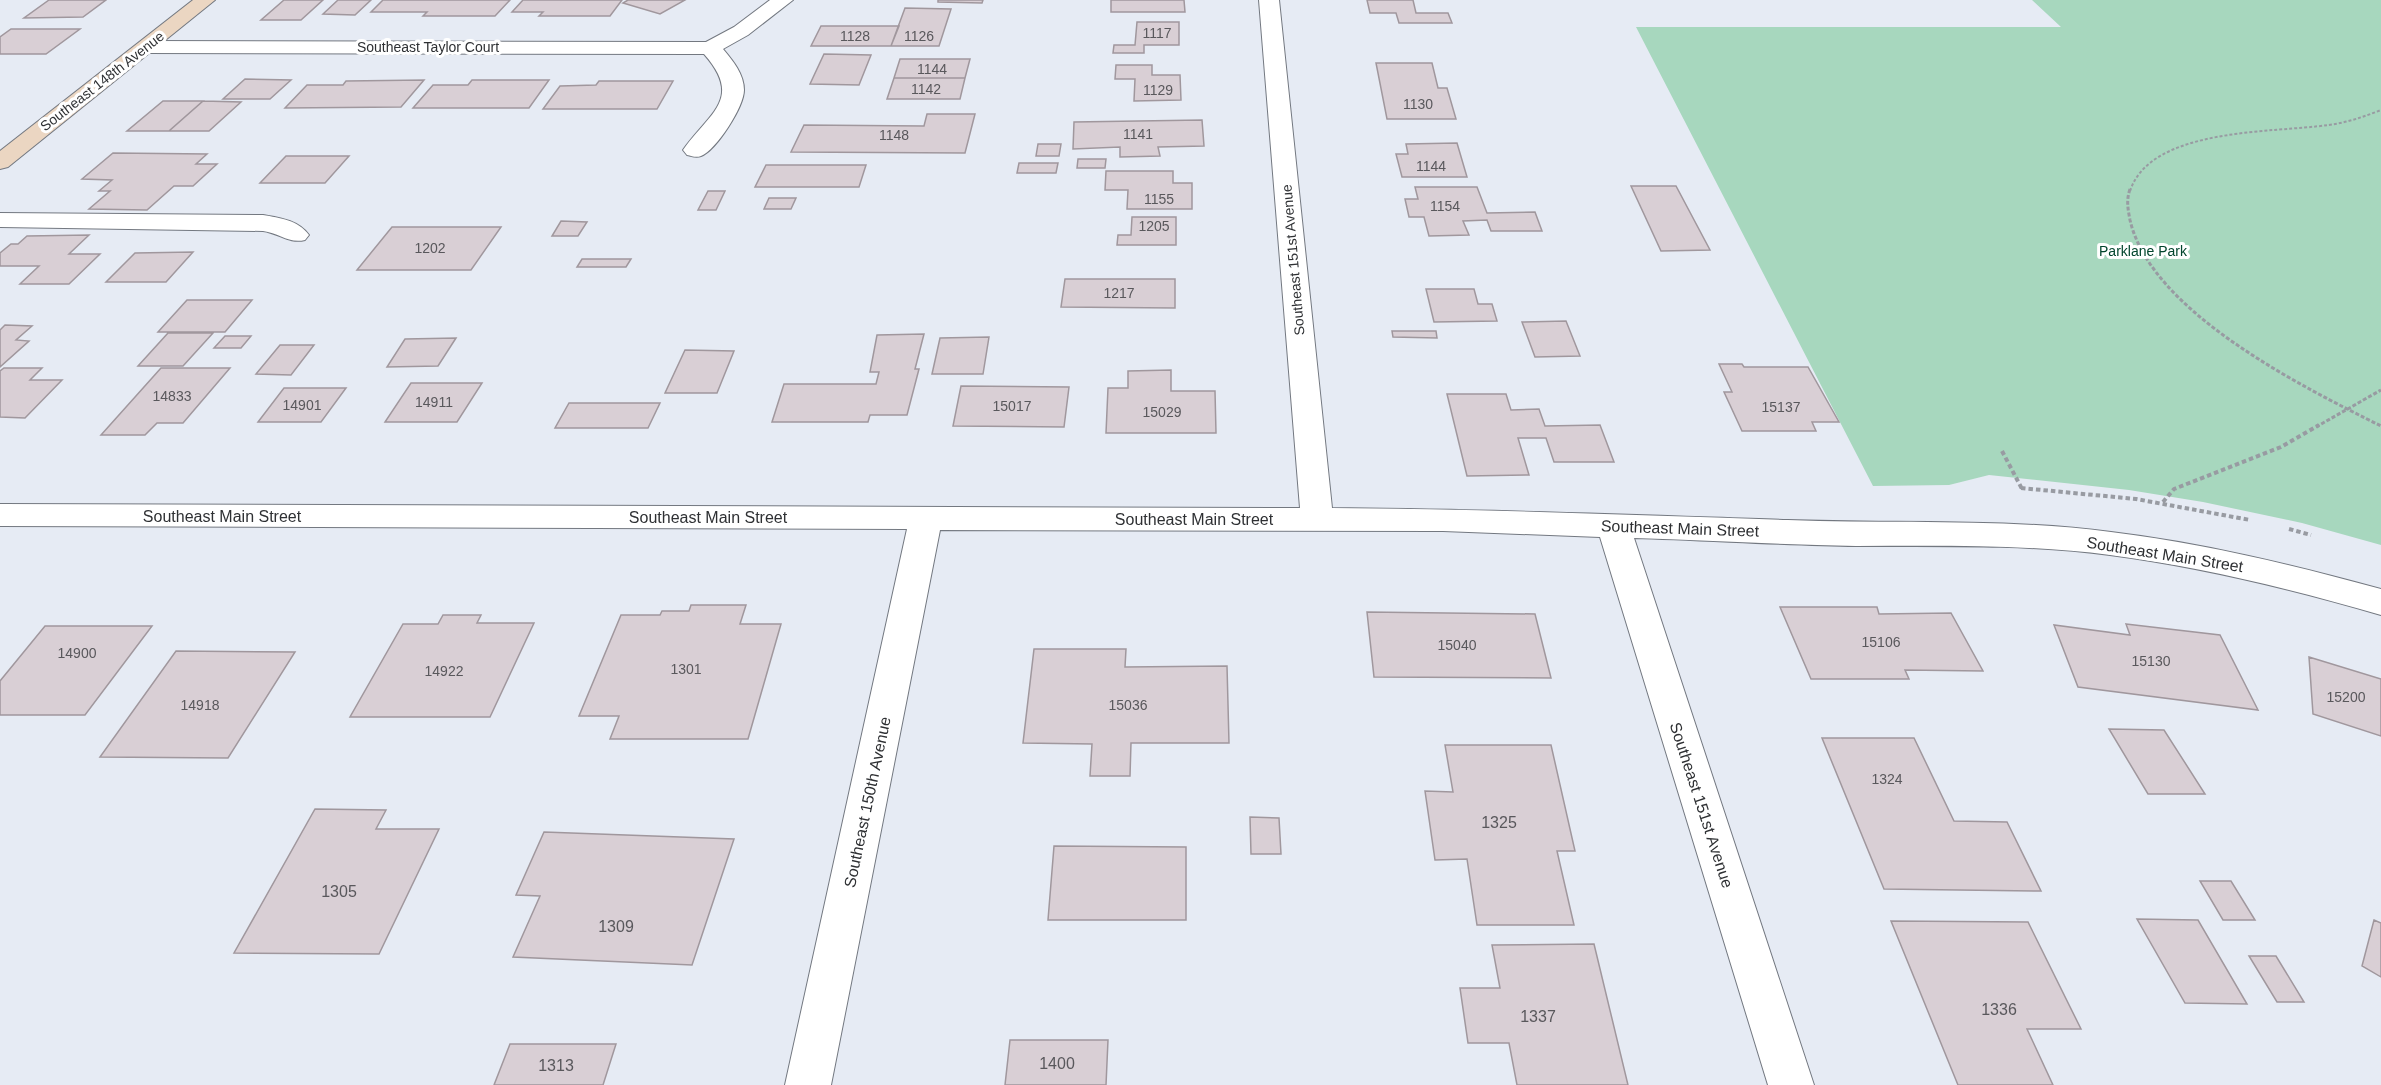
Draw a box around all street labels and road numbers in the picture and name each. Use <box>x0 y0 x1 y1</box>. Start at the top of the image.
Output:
street label: Southeast 148th Avenue <box>37 28 167 134</box>
street label: Southeast Taylor Court <box>357 39 499 55</box>
street label: Southeast 151st Avenue <box>1278 184 1308 336</box>
street label: Southeast Main Street <box>143 508 302 525</box>
street label: Southeast Main Street <box>629 509 788 526</box>
street label: Southeast Main Street <box>1115 511 1274 528</box>
street label: Southeast Main Street <box>1601 517 1760 540</box>
street label: Southeast Main Street <box>2085 534 2245 575</box>
street label: Southeast 150th Avenue <box>841 715 894 889</box>
street label: Southeast 151st Avenue <box>1667 720 1736 890</box>

